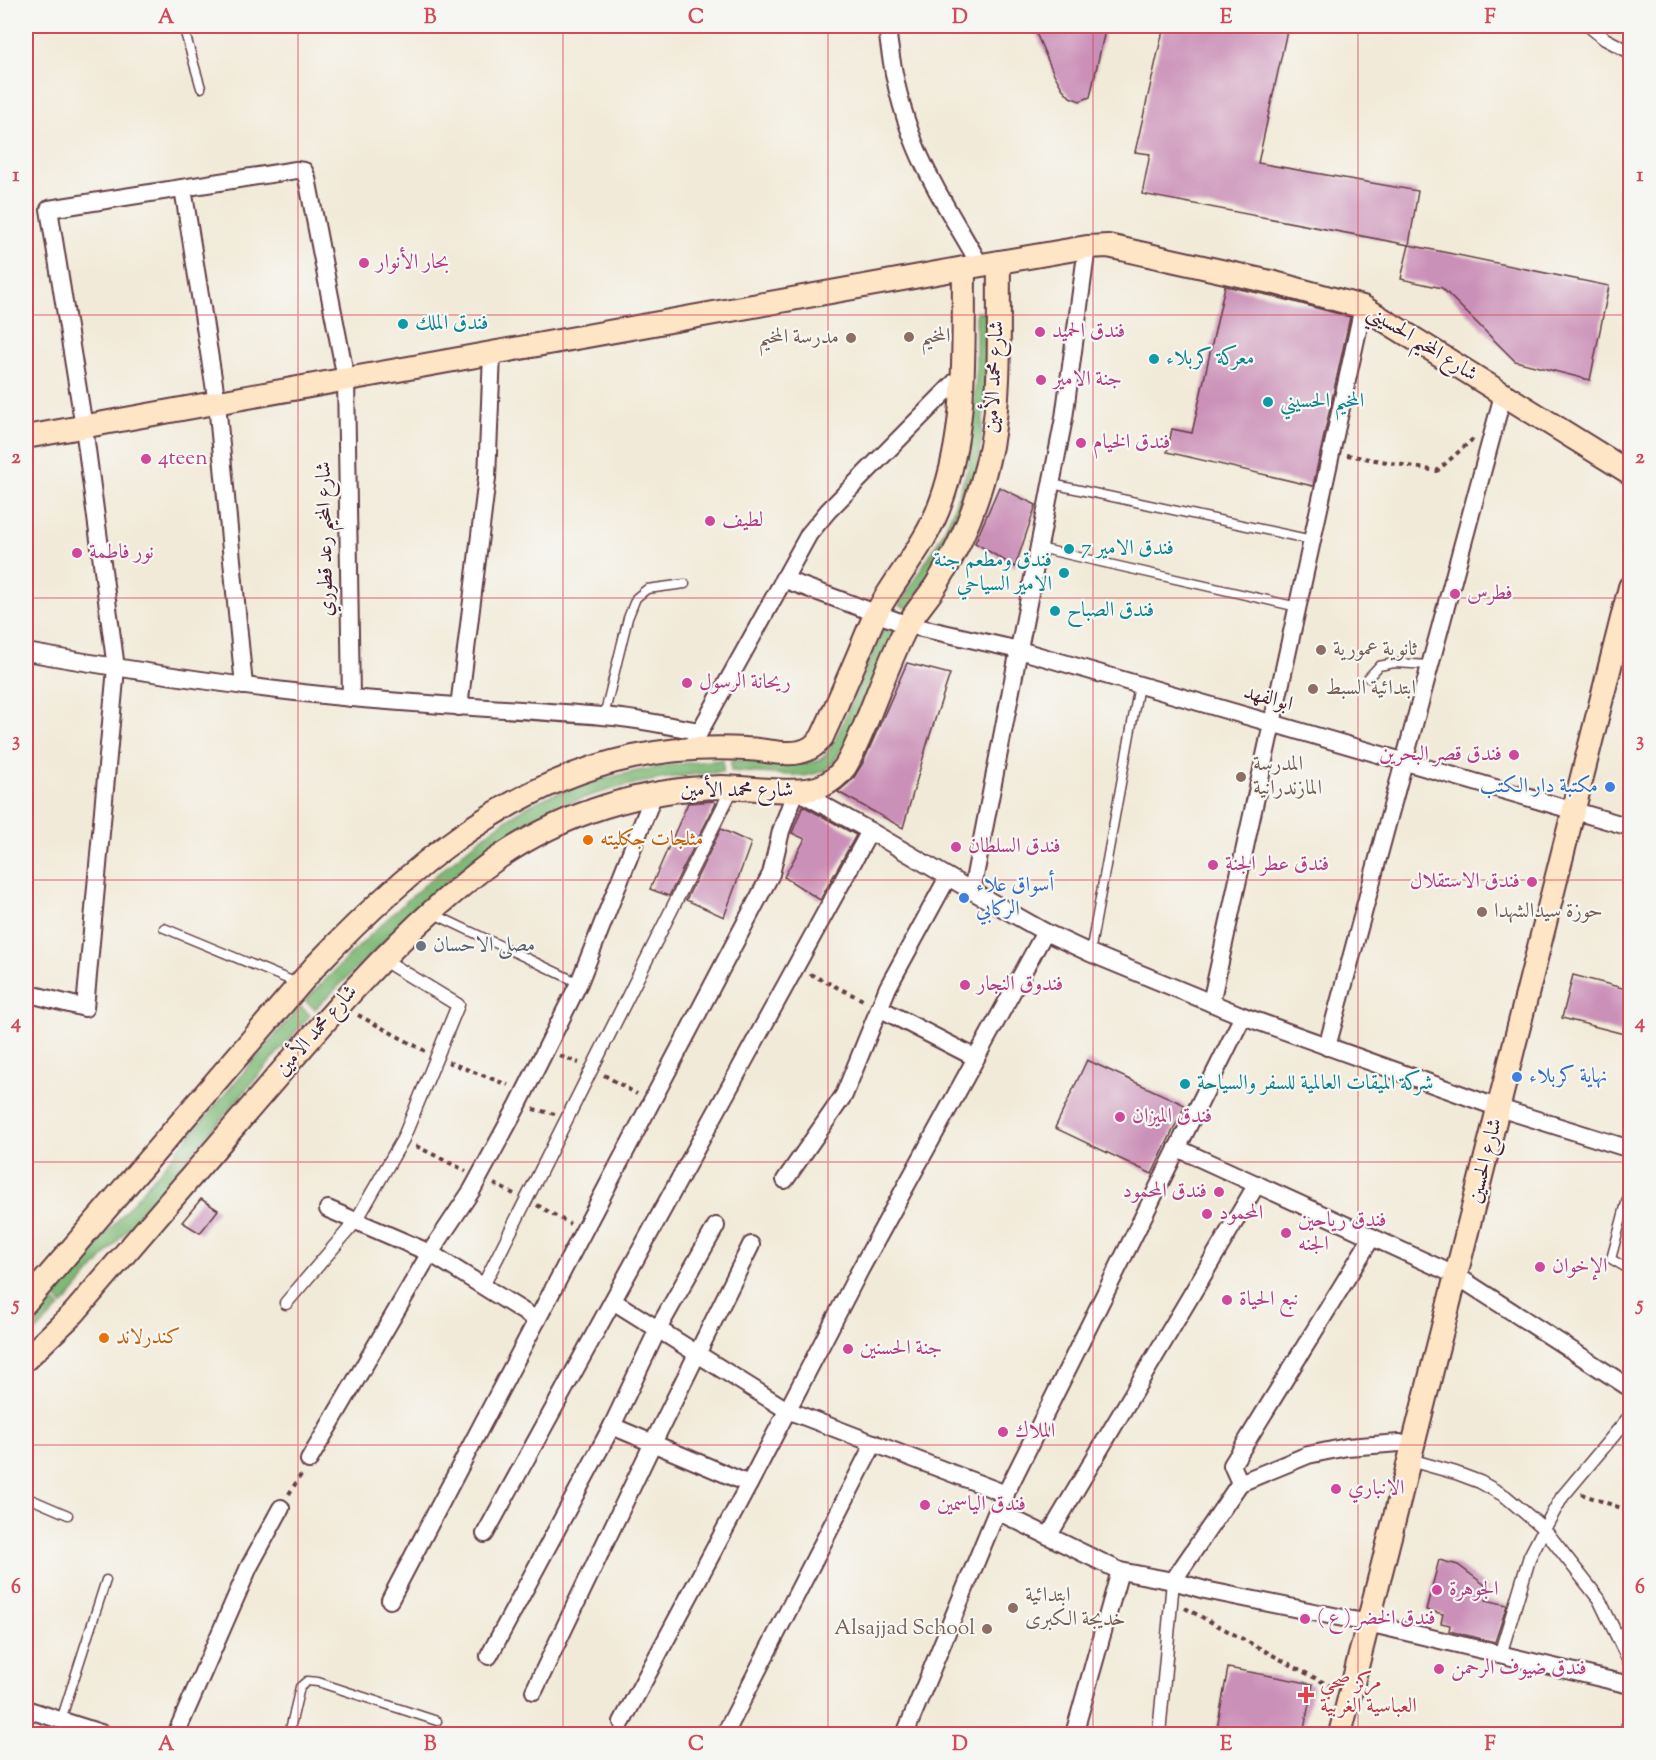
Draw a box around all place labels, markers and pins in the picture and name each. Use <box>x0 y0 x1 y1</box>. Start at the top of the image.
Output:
place label: بحار الأنوار <box>374 246 449 278</box>
marker: بحار الأنوار <box>357 256 371 270</box>
place label: فندق الملك <box>415 309 488 339</box>
marker: فندق الملك <box>396 317 410 331</box>
place label: فندق الحميد <box>1052 317 1125 347</box>
place label: المخيم <box>921 322 951 356</box>
place label: مدرسة المخيم <box>759 323 839 357</box>
marker: فندق الحميد <box>1033 325 1047 339</box>
marker: المخيم <box>902 330 916 344</box>
marker: مدرسة المخيم <box>844 331 858 345</box>
place label: معركة كربلاء <box>1166 344 1255 374</box>
marker: معركة كربلاء <box>1147 352 1161 366</box>
place label: جنة الامير <box>1051 365 1122 395</box>
marker: جنة الامير <box>1034 373 1048 387</box>
place label: المخيم الحسيني <box>1280 387 1364 421</box>
marker: المخيم الحسيني <box>1261 395 1275 409</box>
place label: فندق الخيام <box>1093 428 1170 459</box>
marker: فندق الخيام <box>1074 436 1088 450</box>
place label: 4teen <box>158 444 208 474</box>
marker: 4teen <box>139 452 153 466</box>
place label: لطيف <box>722 506 763 536</box>
marker: لطيف <box>703 514 717 528</box>
place label: فندق الامير 7 <box>1081 534 1174 564</box>
place label: نور فاطمة <box>89 538 154 568</box>
marker: فندق الامير 7 <box>1062 542 1076 556</box>
marker: نور فاطمة <box>70 546 84 560</box>
place label: فندق ومطعم جنة الامير السياحي <box>934 546 1052 600</box>
marker: فندق ومطعم جنة الامير السياحي <box>1057 566 1071 580</box>
place label: فطرس <box>1467 579 1513 609</box>
marker: فطرس <box>1448 587 1462 601</box>
place label: فندق الصباح <box>1067 596 1154 628</box>
marker: فندق الصباح <box>1048 604 1062 618</box>
place label: ثانوية عمورية <box>1333 635 1418 665</box>
marker: ثانوية عمورية <box>1314 643 1328 657</box>
place label: ريحانة الرسول <box>699 668 791 698</box>
place label: ابتدائية السبط <box>1325 674 1416 704</box>
marker: ريحانة الرسول <box>680 676 694 690</box>
marker: ابتدائية السبط <box>1306 682 1320 696</box>
place label: فندق قصر البحرين <box>1379 740 1502 770</box>
marker: فندق قصر البحرين <box>1507 748 1521 762</box>
place label: المدرسة المازندرانية <box>1253 750 1322 804</box>
marker: المدرسة المازندرانية <box>1234 770 1248 784</box>
place label: مكتبة دار الكتب <box>1480 772 1598 802</box>
marker: مكتبة دار الكتب <box>1603 780 1617 794</box>
place label: مثلجات جكليته <box>600 825 703 855</box>
place label: فندق السلطان <box>968 832 1061 862</box>
marker: مثلجات جكليته <box>581 833 595 847</box>
marker: فندق السلطان <box>949 840 963 854</box>
place label: فندق عطر الجنة <box>1225 850 1329 880</box>
marker: فندق عطر الجنة <box>1206 858 1220 872</box>
place label: فندق الاستقلال <box>1410 867 1520 897</box>
place label: أسواق علاء الركابي <box>976 869 1054 925</box>
marker: فندق الاستقلال <box>1525 875 1539 889</box>
marker: أسواق علاء الركابي <box>957 891 971 905</box>
place label: حوزة سيدالشهدا <box>1494 897 1603 927</box>
marker: حوزة سيدالشهدا <box>1475 905 1489 919</box>
place label: مصلى الاحسان <box>433 931 535 961</box>
marker: مصلى الاحسان <box>414 939 428 953</box>
place label: فندوق النجار <box>975 970 1063 1000</box>
marker: فندوق النجار <box>958 978 972 992</box>
place label: نهاية كربلاء <box>1529 1062 1607 1092</box>
place label: شركة الميقات العالمية للسفر والسياحة <box>1197 1069 1434 1099</box>
marker: نهاية كربلاء <box>1510 1070 1524 1084</box>
marker: شركة الميقات العالمية للسفر والسياحة <box>1178 1077 1192 1091</box>
place label: فندق الميزان <box>1132 1102 1212 1132</box>
marker: فندق الميزان <box>1113 1110 1127 1124</box>
place label: فندق المحمود <box>1123 1177 1207 1207</box>
marker: فندق المحمود <box>1212 1185 1226 1199</box>
place label: المحمود <box>1219 1199 1263 1229</box>
place label: فندق رياحين الجنه <box>1298 1206 1387 1260</box>
marker: المحمود <box>1200 1207 1214 1221</box>
marker: فندق رياحين الجنه <box>1279 1226 1293 1240</box>
place label: الإخوان <box>1552 1252 1608 1282</box>
marker: الإخوان <box>1533 1260 1547 1274</box>
place label: نبع الحياة <box>1239 1285 1299 1317</box>
marker: نبع الحياة <box>1220 1293 1234 1307</box>
place label: كندرلاند <box>116 1323 180 1353</box>
marker: كندرلاند <box>97 1331 111 1345</box>
place label: جنة الحسنين <box>860 1334 942 1364</box>
marker: جنة الحسنين <box>841 1342 855 1356</box>
place label: الملاك <box>1015 1417 1055 1447</box>
marker: الملاك <box>996 1425 1010 1439</box>
place label: الانباري <box>1348 1474 1405 1504</box>
marker: الانباري <box>1329 1482 1343 1496</box>
place label: فندق الياسمين <box>937 1490 1026 1520</box>
marker: فندق الياسمين <box>918 1498 932 1512</box>
place label: الجوهرة <box>1449 1575 1499 1605</box>
place label: ابتدائية خديجة الكبرى <box>1025 1581 1126 1635</box>
marker: الجوهرة <box>1430 1583 1444 1597</box>
marker: ابتدائية خديجة الكبرى <box>1006 1601 1020 1615</box>
place label: فندق الخضر ( ع ) <box>1317 1604 1436 1635</box>
marker: فندق الخضر ( ع ) <box>1298 1612 1312 1626</box>
place label: Alsajjad School <box>834 1614 975 1644</box>
marker: Alsajjad School <box>980 1622 994 1636</box>
place label: فندق ضيوف الرحمن <box>1451 1654 1587 1684</box>
marker: فندق ضيوف الرحمن <box>1432 1662 1446 1676</box>
place label: مركز صحي العباسية الغربية <box>1320 1668 1417 1722</box>
marker: مركز صحي العباسية الغربية <box>1297 1686 1315 1704</box>

